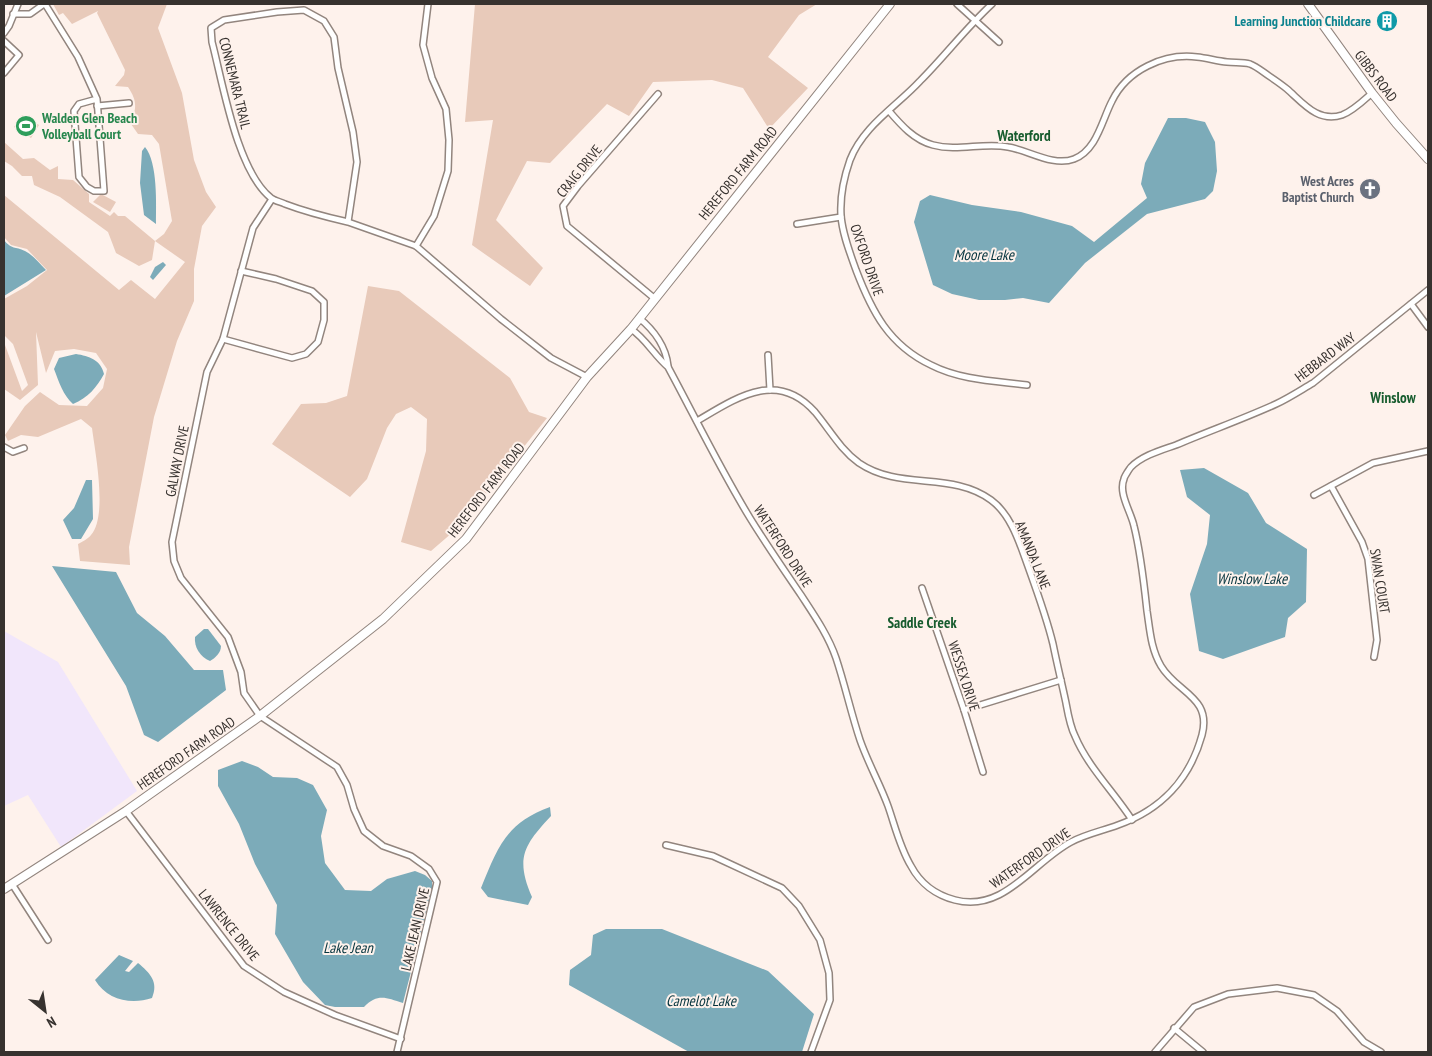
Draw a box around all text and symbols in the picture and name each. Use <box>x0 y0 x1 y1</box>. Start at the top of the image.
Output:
building icon: Learning Junction Childcare <box>1375 9 1399 33</box>
place label: Learning Junction Childcare <box>1235 12 1371 30</box>
street label: CONNEMARA TRAIL <box>215 35 255 131</box>
street label: GIBBS ROAD <box>1351 47 1401 105</box>
place label: Walden Glen Beach Volleyball Court <box>41 109 137 143</box>
sports icon: Walden Glen Beach Volleyball Court <box>14 114 38 138</box>
street label: HEREFORD FARM ROAD <box>695 122 781 224</box>
district label: Waterford <box>996 126 1051 145</box>
street label: CRAIG DRIVE <box>552 141 606 201</box>
place label: West Acres Baptist Church <box>1282 172 1354 206</box>
church icon: West Acres Baptist Church <box>1358 177 1382 201</box>
street label: OXFORD DRIVE <box>846 222 888 298</box>
water label: Moore Lake <box>954 245 1015 264</box>
street label: HEBBARD WAY <box>1291 328 1359 386</box>
district label: Winslow <box>1369 388 1417 407</box>
street label: GALWAY DRIVE <box>161 424 193 498</box>
street label: HEREFORD FARM ROAD <box>443 439 529 541</box>
street label: WATERFORD DRIVE <box>750 502 816 590</box>
street label: AMANDA LANE <box>1011 518 1055 592</box>
street label: SWAN COURT <box>1366 547 1394 616</box>
water label: Winslow Lake <box>1217 569 1288 588</box>
district label: Saddle Creek <box>887 613 957 632</box>
street label: WESSEX DRIVE <box>944 639 984 713</box>
street label: HEREFORD FARM ROAD <box>134 713 238 793</box>
street label: WATERFORD DRIVE <box>986 824 1074 892</box>
street label: LAWRENCE DRIVE <box>195 886 263 964</box>
street label: LAKE JEAN DRIVE <box>397 886 433 972</box>
water label: Lake Jean <box>323 938 374 957</box>
north arrow <box>20 986 70 1036</box>
water label: Camelot Lake <box>666 991 737 1010</box>
text: N <box>44 1013 59 1032</box>

